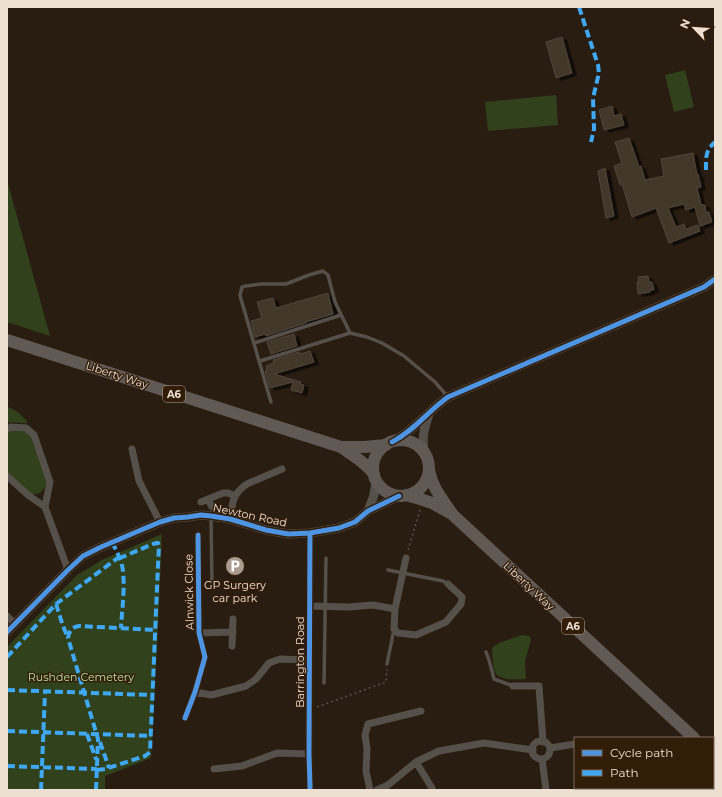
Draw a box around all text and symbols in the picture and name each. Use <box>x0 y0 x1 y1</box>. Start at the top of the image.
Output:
north arrow <box>674 8 714 48</box>
text: N <box>677 17 693 31</box>
street label: Liberty Way <box>84 358 150 392</box>
road number: A6 <box>163 386 185 402</box>
street label: Newton Road <box>212 500 288 530</box>
street label: Alnwick Close <box>181 554 197 630</box>
parking icon: GP Surgery car park <box>224 555 246 577</box>
street label: Liberty Way <box>500 559 558 613</box>
place label: GP Surgery car park <box>204 578 266 605</box>
street label: Barrington Road <box>293 616 307 708</box>
road number: A6 <box>562 618 584 634</box>
park label: Rushden Cemetery <box>28 670 134 684</box>
legend <box>574 737 714 789</box>
text: Cycle path <box>610 745 673 760</box>
text: Path <box>610 765 639 780</box>

